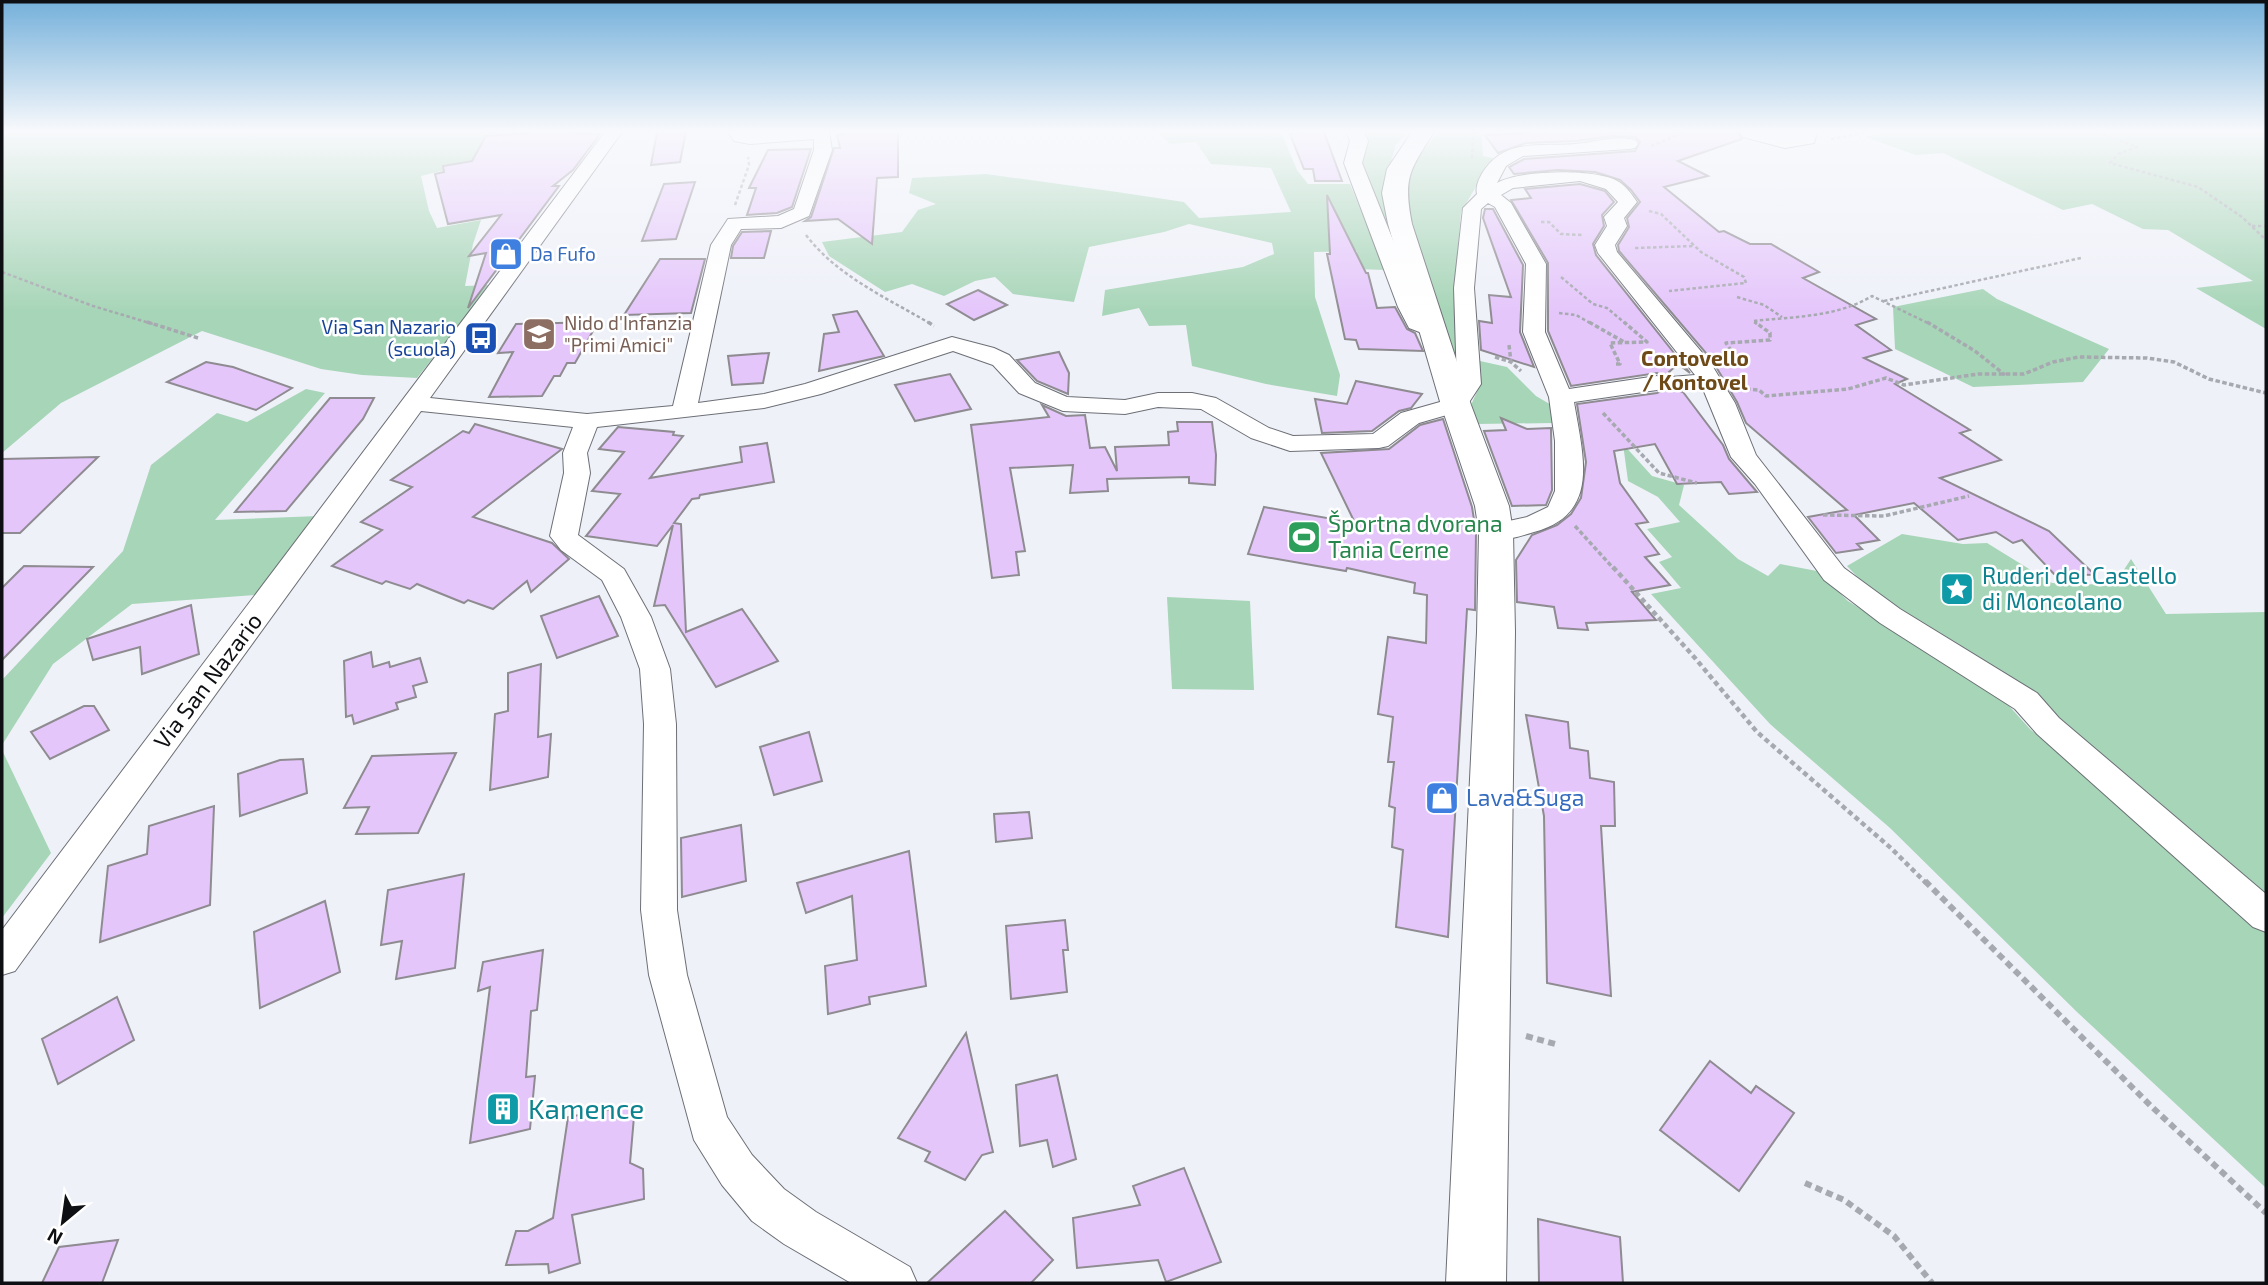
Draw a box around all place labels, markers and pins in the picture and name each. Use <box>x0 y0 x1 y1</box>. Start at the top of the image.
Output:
shop icon: Da Fufo <box>487 235 525 273</box>
place label: Da Fufo <box>530 242 596 265</box>
place label: Nido d'Infanzia "Primi Amici" <box>564 311 692 356</box>
place label: Via San Nazario (scuola) <box>322 315 456 360</box>
school or university icon: Nido d'Infanzia "Primi Amici" <box>520 315 558 353</box>
bus stop icon: Via San Nazario (scuola) <box>462 319 500 357</box>
place label: Športna dvorana Tania Cerne <box>1328 509 1503 563</box>
sports icon: Športna dvorana Tania Cerne <box>1285 518 1323 556</box>
place label: Ruderi del Castello di Moncolano <box>1982 561 2177 615</box>
place icon: Ruderi del Castello di Moncolano <box>1938 570 1976 608</box>
shop icon: Lava&Suga <box>1423 779 1461 817</box>
place label: Lava&Suga <box>1466 783 1584 811</box>
building icon: Kamence <box>484 1090 522 1128</box>
place label: Kamence <box>528 1091 644 1125</box>

